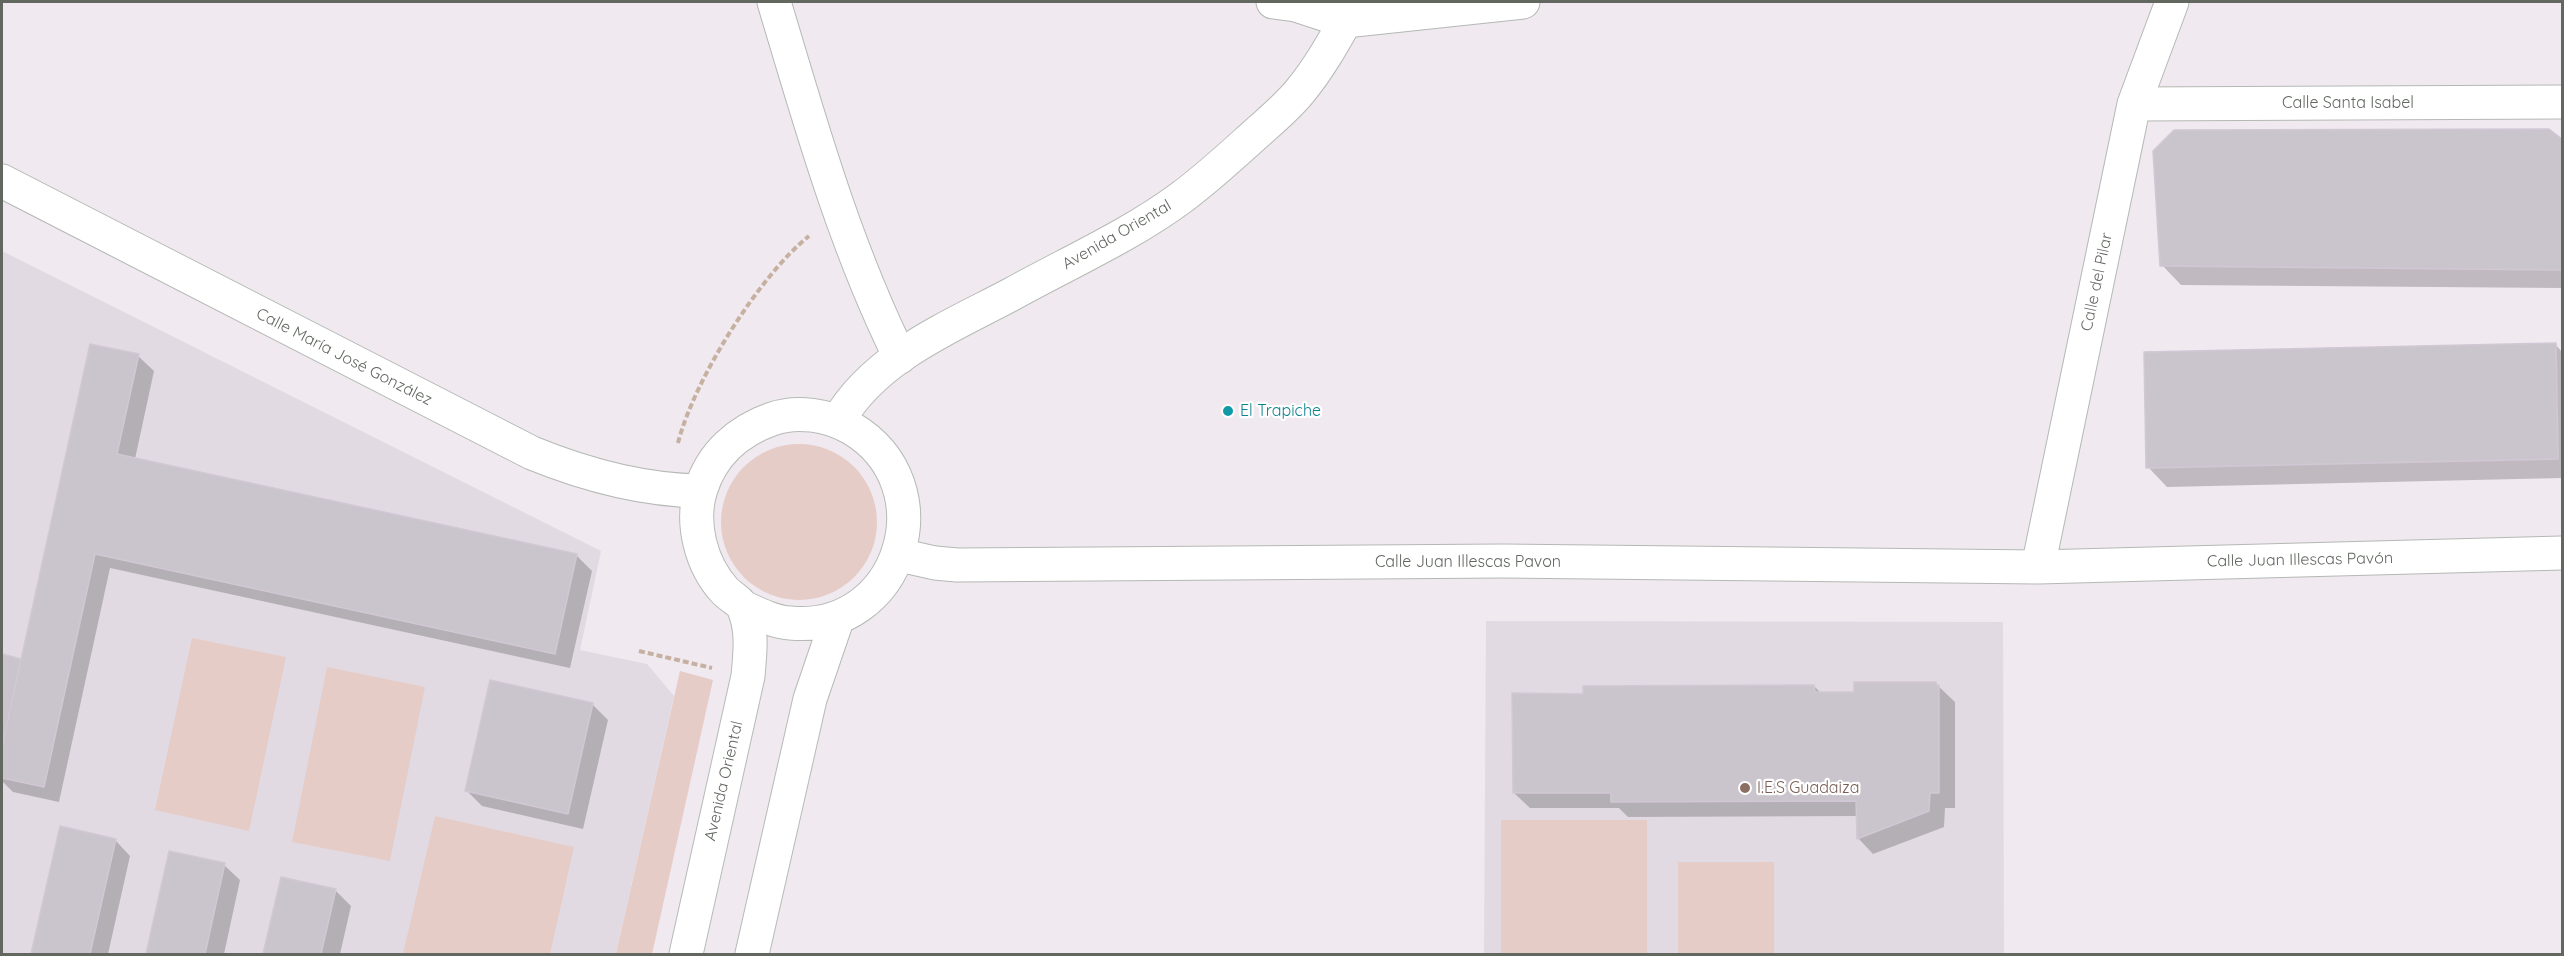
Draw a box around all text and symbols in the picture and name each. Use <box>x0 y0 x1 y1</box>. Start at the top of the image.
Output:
street label: Calle Santa Isabel <box>2282 93 2414 113</box>
street label: Avenida Oriental <box>1059 196 1175 274</box>
street label: Calle del Pilar <box>2077 231 2117 333</box>
street label: Calle María José González <box>253 304 435 410</box>
place label: El Trapiche <box>1240 401 1321 421</box>
marker: El Trapiche <box>1221 404 1235 418</box>
street label: Calle Juan Illescas Pavón <box>2207 549 2393 571</box>
street label: Calle Juan Illescas Pavon <box>1375 552 1561 572</box>
street label: Avenida Oriental <box>701 719 747 843</box>
place label: I.E.S Guadaiza <box>1757 778 1859 798</box>
marker: I.E.S Guadaiza <box>1738 781 1752 795</box>

